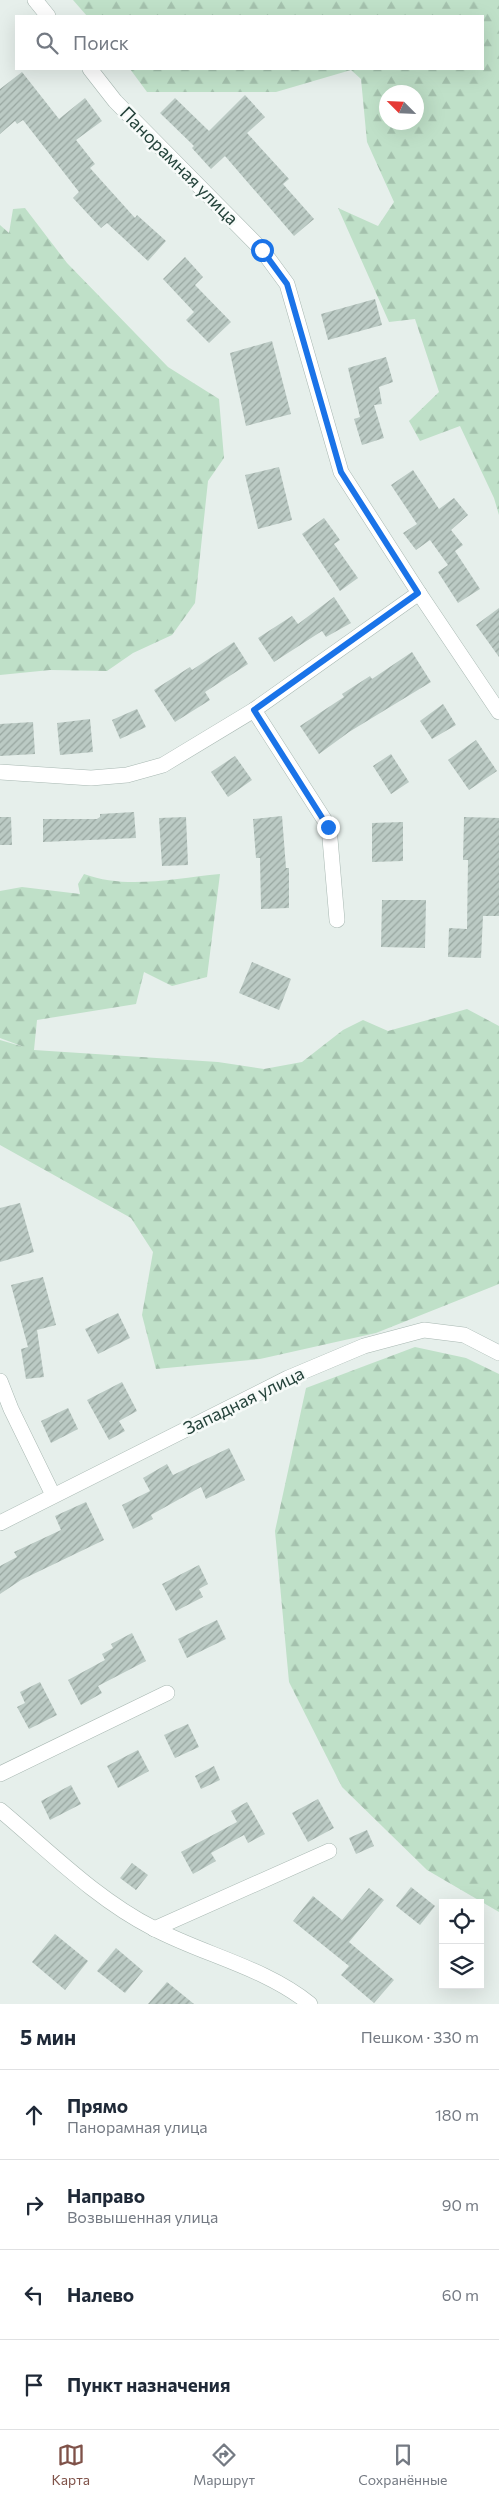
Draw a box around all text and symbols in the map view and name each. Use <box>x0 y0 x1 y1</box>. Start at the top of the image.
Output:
search box <box>15 15 484 70</box>
icon: search <box>33 29 61 57</box>
text: Поиск <box>73 31 129 54</box>
north arrow <box>379 85 424 130</box>
street label: Панорамная улица <box>116 102 243 229</box>
route start <box>251 239 274 262</box>
route end <box>317 816 340 839</box>
street label: Западная улица <box>180 1361 307 1439</box>
map controls <box>439 1899 484 1989</box>
button: locate <box>439 1899 484 1944</box>
button: layers <box>439 1944 484 1989</box>
text: 5 мин <box>20 2024 76 2049</box>
text: Пешком · 330 m <box>361 2027 479 2046</box>
text: Прямо <box>67 2094 128 2117</box>
icon: ahead <box>20 2101 48 2129</box>
text: 180 m <box>435 2105 479 2124</box>
text: Панорамная улица <box>67 2117 208 2136</box>
text: Направо <box>67 2184 145 2207</box>
icon: right <box>20 2191 48 2219</box>
text: 90 m <box>442 2195 479 2214</box>
text: Возвышенная улица <box>67 2207 218 2226</box>
icon: left <box>20 2281 48 2309</box>
text: Налево <box>67 2283 134 2306</box>
text: 60 m <box>442 2285 479 2304</box>
icon: arrive <box>20 2371 48 2399</box>
text: Пункт назначения <box>67 2373 230 2396</box>
tab: Карта <box>51 2441 90 2488</box>
tab: Маршрут <box>193 2441 255 2488</box>
tab: Сохранённые <box>358 2441 448 2488</box>

